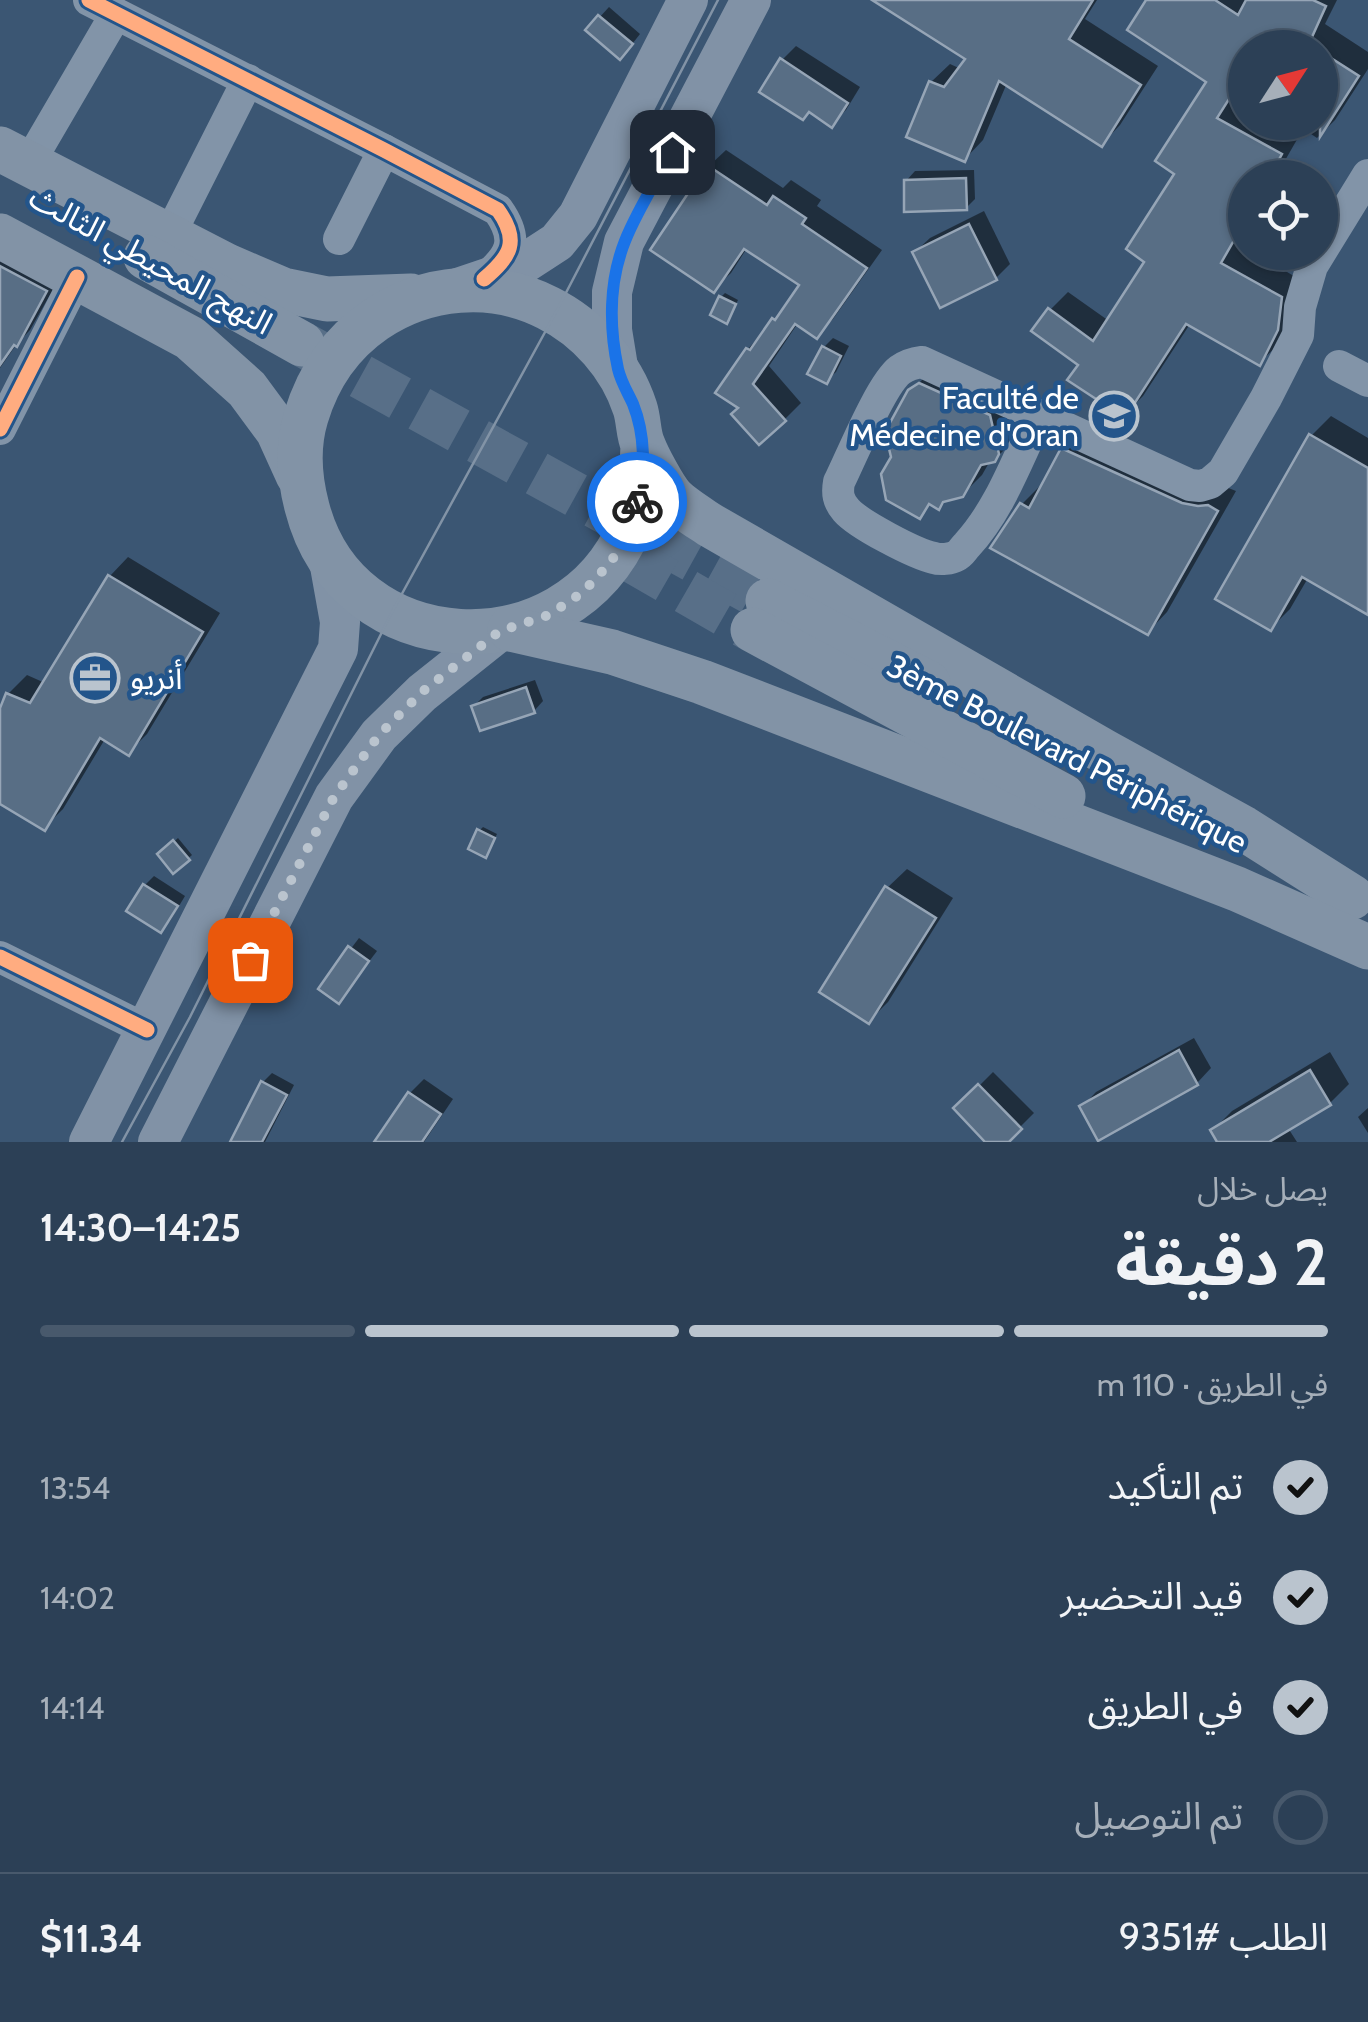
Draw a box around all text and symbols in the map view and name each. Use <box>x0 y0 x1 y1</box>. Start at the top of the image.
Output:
north arrow <box>1228 30 1338 140</box>
map controls <box>1228 30 1338 270</box>
pin <box>630 110 715 195</box>
icon: home <box>645 125 700 180</box>
button: locate <box>1228 160 1338 270</box>
street label: النهج المحيطي الثالث <box>20 177 280 347</box>
place label: Faculté de Médecine d'Oran <box>849 378 1079 454</box>
school or university icon: Faculté de Médecine d'Oran <box>1088 390 1140 442</box>
courier <box>587 452 687 552</box>
icon: bike <box>610 475 665 530</box>
street label: 3ème Boulevard Périphérique <box>881 646 1254 861</box>
office icon: أنريو <box>69 652 121 704</box>
place label: أنريو <box>130 658 183 697</box>
pin <box>208 918 293 1003</box>
icon: bag <box>223 933 278 988</box>
text: يصل خلال <box>1197 1169 1328 1208</box>
text: 14:25–14:30 <box>40 1204 241 1251</box>
text: 2 دقيقة <box>1115 1222 1328 1301</box>
text: في الطريق · 110 m <box>1097 1365 1328 1404</box>
icon: check <box>1273 1460 1328 1515</box>
text: تم التأكيد <box>1108 1462 1243 1509</box>
text: 13:54 <box>40 1468 110 1507</box>
icon: check <box>1273 1570 1328 1625</box>
text: قيد التحضير <box>1060 1572 1243 1619</box>
text: 14:02 <box>40 1578 115 1617</box>
icon: check <box>1273 1680 1328 1735</box>
text: في الطريق <box>1088 1682 1243 1729</box>
text: 14:14 <box>40 1688 105 1727</box>
text: تم التوصيل <box>1074 1792 1243 1839</box>
text: الطلب #9351 <box>1119 1913 1328 1960</box>
text: $11.34 <box>40 1915 143 1962</box>

